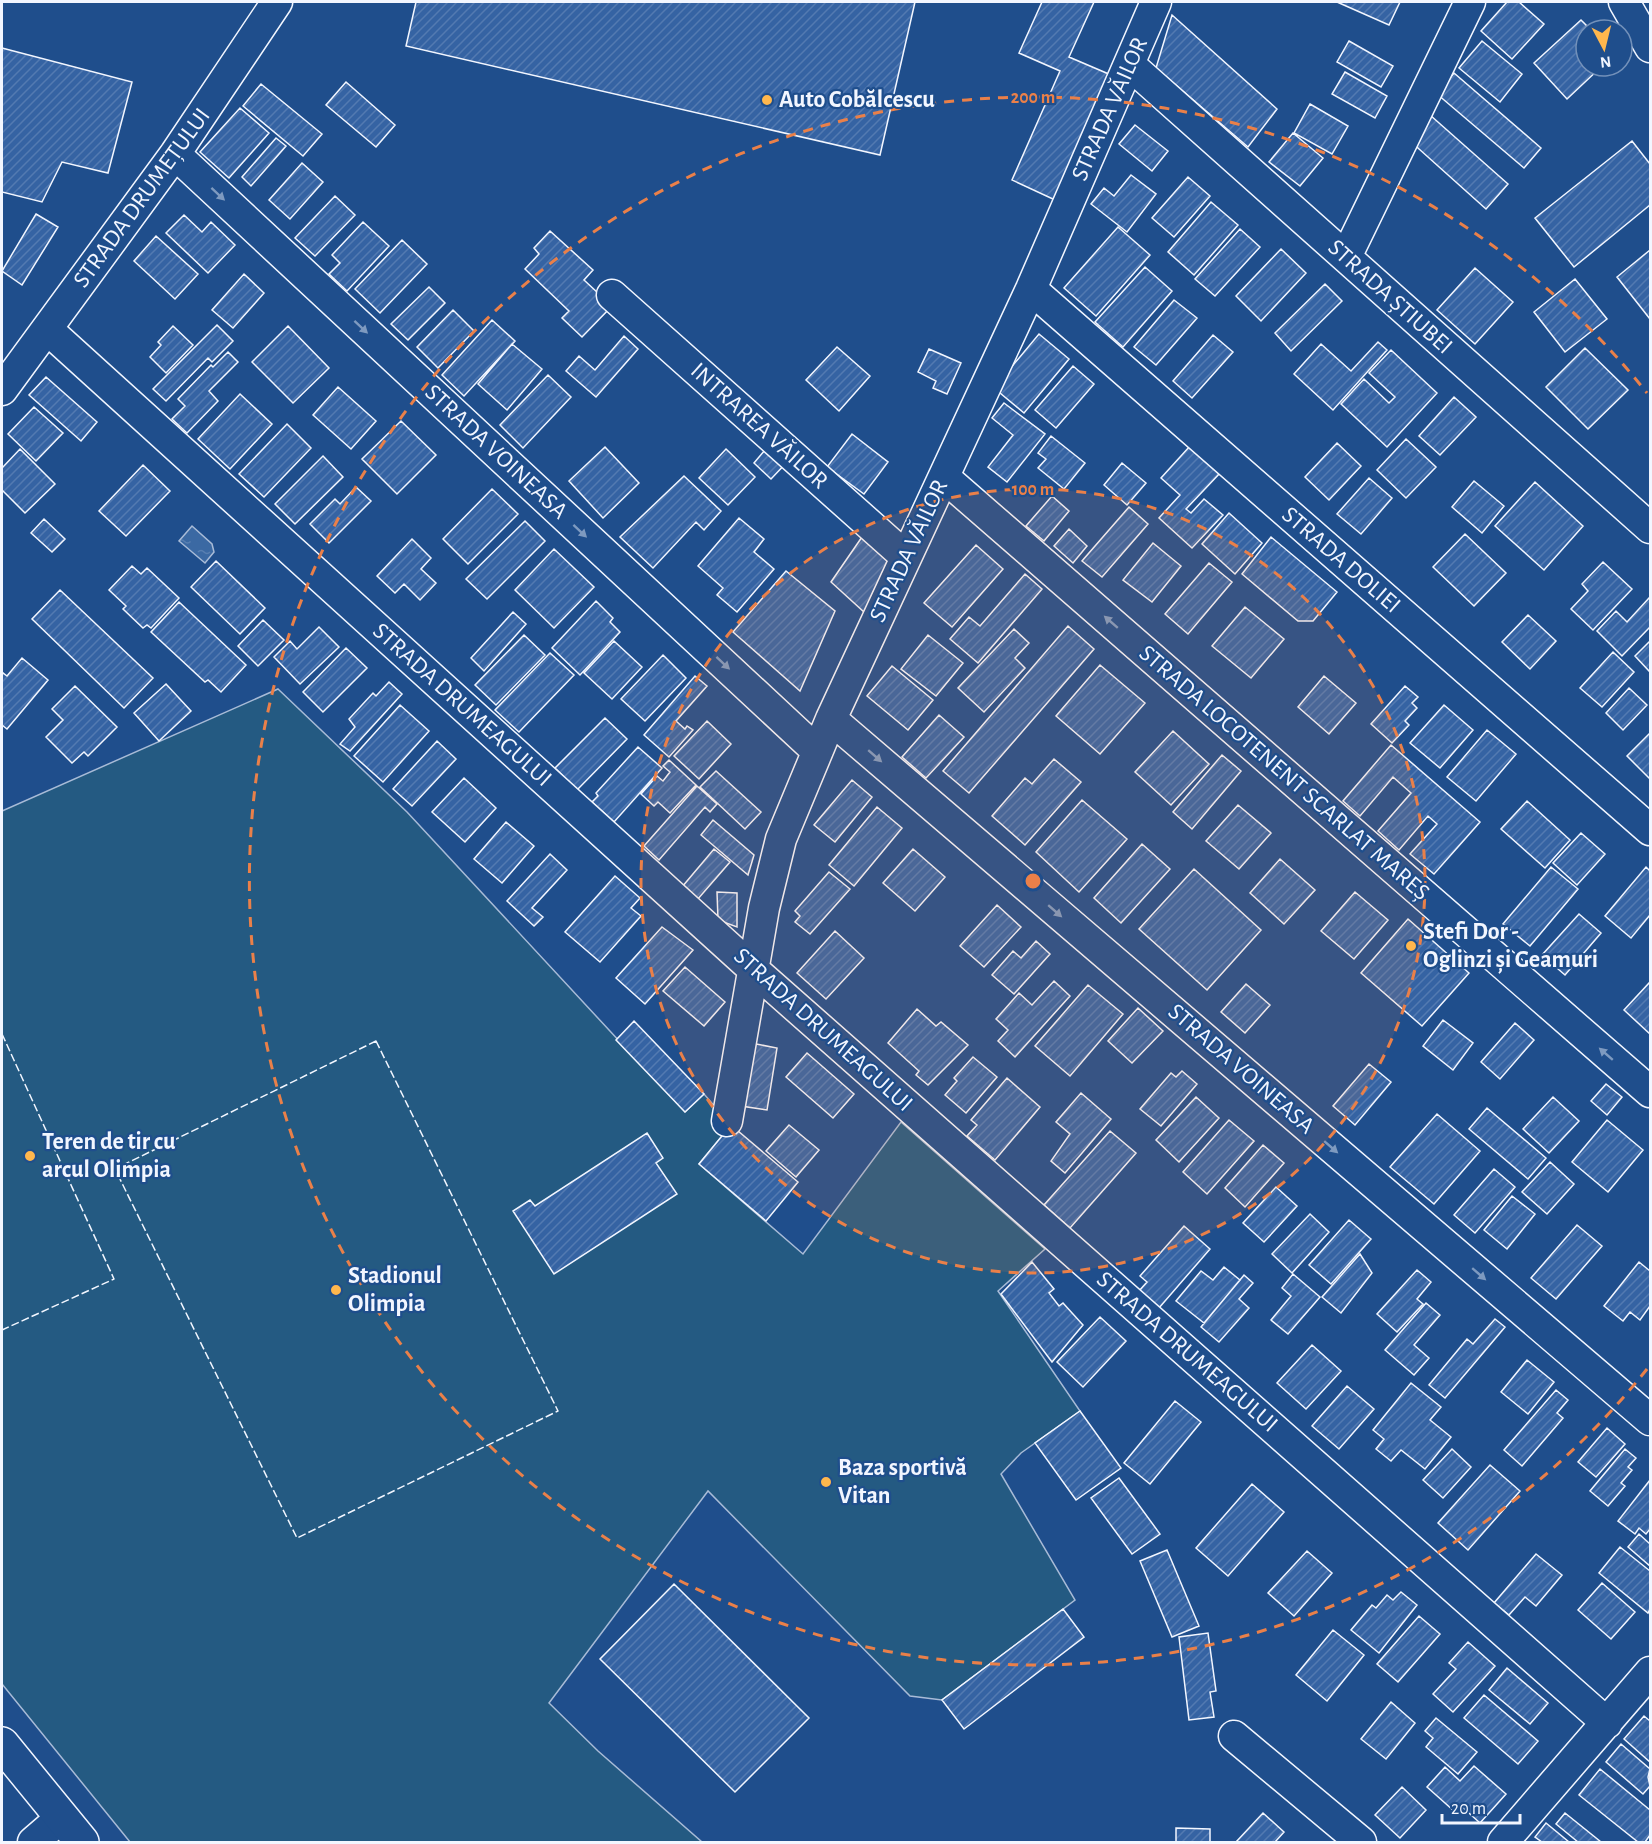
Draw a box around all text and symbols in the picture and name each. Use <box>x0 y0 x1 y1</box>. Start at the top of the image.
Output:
north arrow <box>1574 18 1634 78</box>
street label: STRADA VĂILOR <box>1067 33 1152 184</box>
text: N <box>1599 53 1612 71</box>
place label: Auto Cobălcescu <box>779 88 935 112</box>
text: 200 m <box>1011 89 1055 107</box>
marker: Auto Cobălcescu <box>760 93 774 107</box>
street label: STRADA DRUMEȚULUI <box>69 104 216 293</box>
one-way arrow <box>210 187 225 201</box>
street label: STRADA ȘTIUBEI <box>1323 235 1457 360</box>
one-way arrow <box>353 319 367 333</box>
street label: INTRAREA VĂILOR <box>686 358 833 494</box>
street label: STRADA VOINEASA <box>420 380 572 524</box>
street label: STRADA VĂILOR <box>865 476 952 626</box>
text: 100 m <box>1012 481 1054 499</box>
street label: STRADA DOLIEI <box>1277 502 1405 618</box>
one-way arrow <box>573 524 588 538</box>
one-way arrow <box>1104 616 1119 629</box>
street label: STRADA DRUMEAGULUI <box>368 619 556 791</box>
street label: STRADA LOCOTENENT SCARLAT MAREȘ <box>1134 641 1434 906</box>
one-way arrow <box>716 656 731 670</box>
one-way arrow <box>867 750 883 763</box>
centre of rings <box>1023 871 1043 891</box>
one-way arrow <box>1047 904 1063 917</box>
place label: Stefi Dor - Oglinzi și Geamuri <box>1423 920 1598 974</box>
marker: Stefi Dor - Oglinzi și Geamuri <box>1404 939 1418 953</box>
street label: STRADA DRUMEAGULUI <box>729 944 917 1116</box>
street label: STRADA VOINEASA <box>1163 999 1319 1139</box>
one-way arrow <box>1599 1048 1614 1061</box>
place label: Teren de tir cu arcul Olimpia <box>42 1130 176 1182</box>
one-way arrow <box>1323 1140 1338 1153</box>
marker: Teren de tir cu arcul Olimpia <box>23 1149 37 1163</box>
place label: Stadionul Olimpia <box>348 1264 442 1316</box>
street label: STRADA DRUMEAGULUI <box>1092 1267 1282 1437</box>
one-way arrow <box>1471 1267 1487 1280</box>
marker: Stadionul Olimpia <box>329 1283 343 1297</box>
place label: Baza sportivă Vitan <box>838 1456 967 1508</box>
marker: Baza sportivă Vitan <box>819 1475 833 1489</box>
scale bar <box>1442 1787 1520 1825</box>
text: 20 m <box>1451 1800 1486 1818</box>

